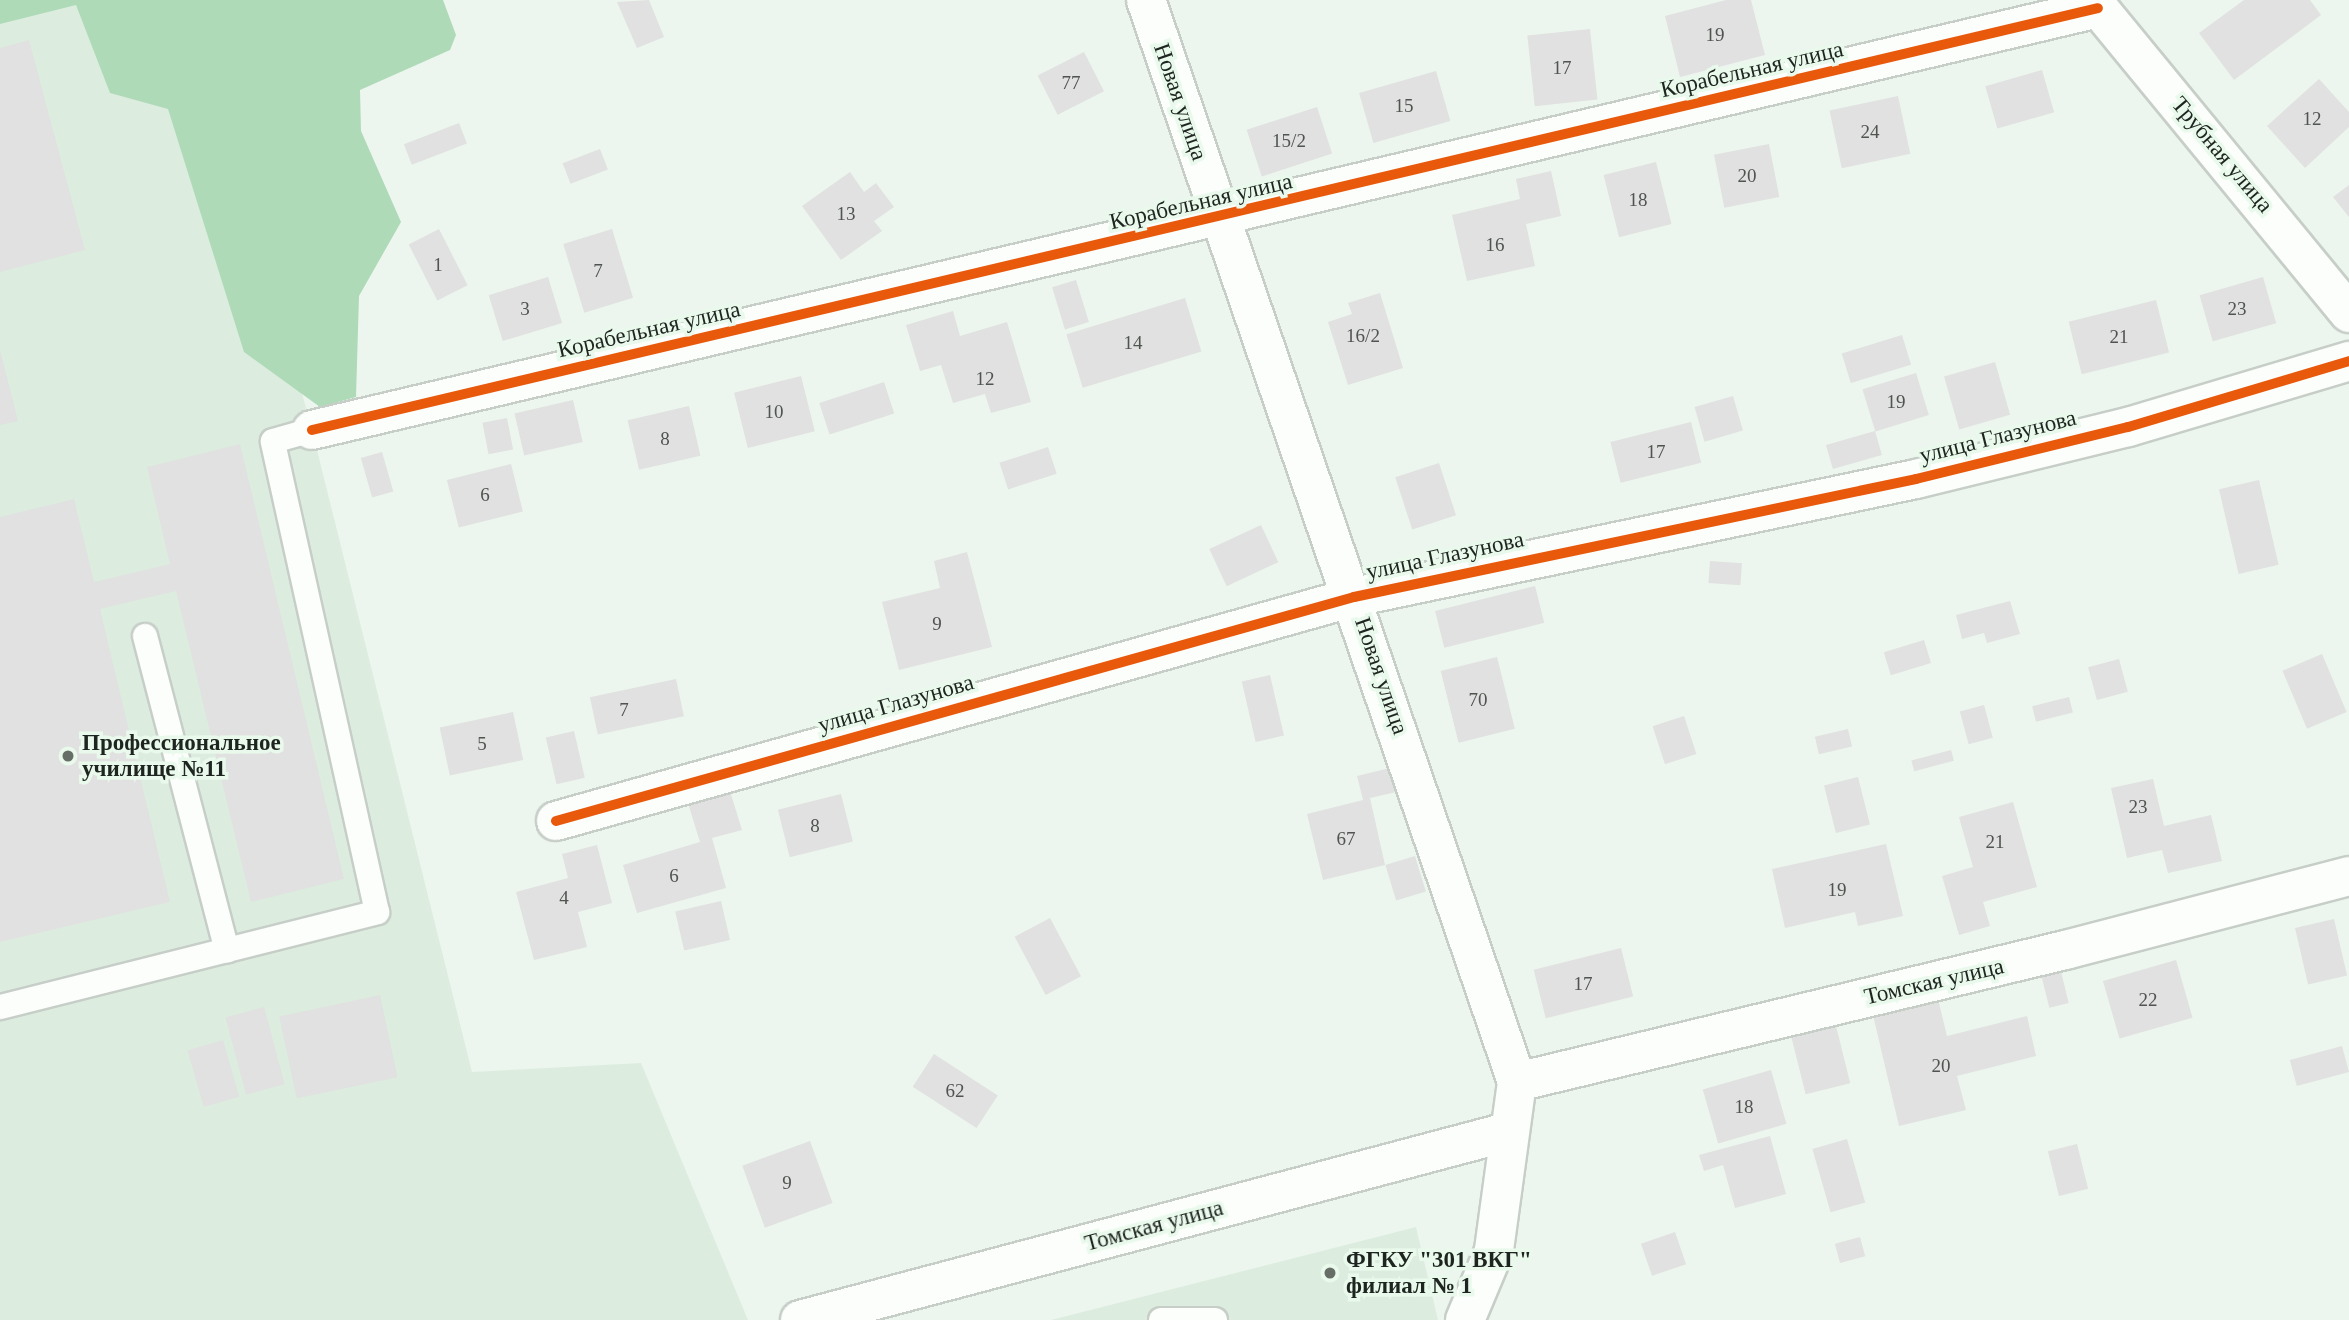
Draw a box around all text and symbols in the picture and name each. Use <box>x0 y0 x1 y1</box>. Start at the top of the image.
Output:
house number: 19 <box>1706 24 1724 46</box>
street label: Корабельная улица <box>1658 36 1846 104</box>
street label: Новая улица <box>1147 40 1213 164</box>
house number: 17 <box>1552 57 1572 79</box>
house number: 77 <box>1062 72 1080 94</box>
street label: Трубная улица <box>2165 91 2279 219</box>
house number: 15 <box>1394 95 1414 117</box>
house number: 12 <box>2302 108 2322 130</box>
house number: 24 <box>1861 121 1880 143</box>
house number: 15/2 <box>1272 130 1306 152</box>
house number: 20 <box>1738 165 1756 187</box>
street label: Корабельная улица <box>1107 168 1295 236</box>
house number: 18 <box>1628 189 1648 211</box>
house number: 13 <box>836 203 856 225</box>
house number: 16 <box>1486 234 1504 256</box>
house number: 1 <box>433 254 443 276</box>
house number: 7 <box>593 260 603 282</box>
street label: Корабельная улица <box>555 296 743 364</box>
house number: 3 <box>520 298 530 320</box>
house number: 23 <box>2228 298 2246 320</box>
house number: 16/2 <box>1346 325 1380 347</box>
house number: 21 <box>2110 326 2128 348</box>
house number: 14 <box>1124 332 1142 354</box>
house number: 12 <box>976 368 995 390</box>
house number: 19 <box>1886 391 1905 413</box>
house number: 10 <box>764 401 784 423</box>
street label: улица Глазунова <box>1917 404 2079 470</box>
house number: 8 <box>660 428 670 450</box>
house number: 17 <box>1646 441 1666 463</box>
house number: 6 <box>480 484 490 506</box>
street label: улица Глазунова <box>1364 526 1526 586</box>
house number: 9 <box>932 613 942 635</box>
street label: Новая улица <box>1348 614 1414 738</box>
street label: улица Глазунова <box>815 669 977 739</box>
house number: 70 <box>1468 689 1488 711</box>
house number: 7 <box>619 699 629 721</box>
place label: Профессиональное училище №11 <box>82 729 281 783</box>
house number: 5 <box>477 733 487 755</box>
marker: Профессиональное училище №11 <box>60 748 76 764</box>
house number: 23 <box>2129 796 2148 818</box>
house number: 8 <box>810 815 820 837</box>
house number: 67 <box>1336 828 1356 850</box>
house number: 21 <box>1986 831 2004 853</box>
house number: 6 <box>669 865 679 887</box>
house number: 19 <box>1828 879 1846 901</box>
house number: 4 <box>559 887 569 909</box>
street label: Томская улица <box>1862 953 2006 1011</box>
house number: 17 <box>1574 973 1592 995</box>
house number: 22 <box>2138 989 2157 1011</box>
house number: 20 <box>1932 1055 1950 1077</box>
house number: 62 <box>945 1080 964 1102</box>
house number: 18 <box>1734 1096 1754 1118</box>
house number: 9 <box>782 1172 792 1194</box>
street label: Томская улица <box>1082 1194 1226 1258</box>
place label: ФГКУ "301 ВКГ" филиал № 1 <box>1346 1246 1532 1300</box>
marker: ФГКУ "301 ВКГ" филиал № 1 <box>1320 1263 1340 1283</box>

